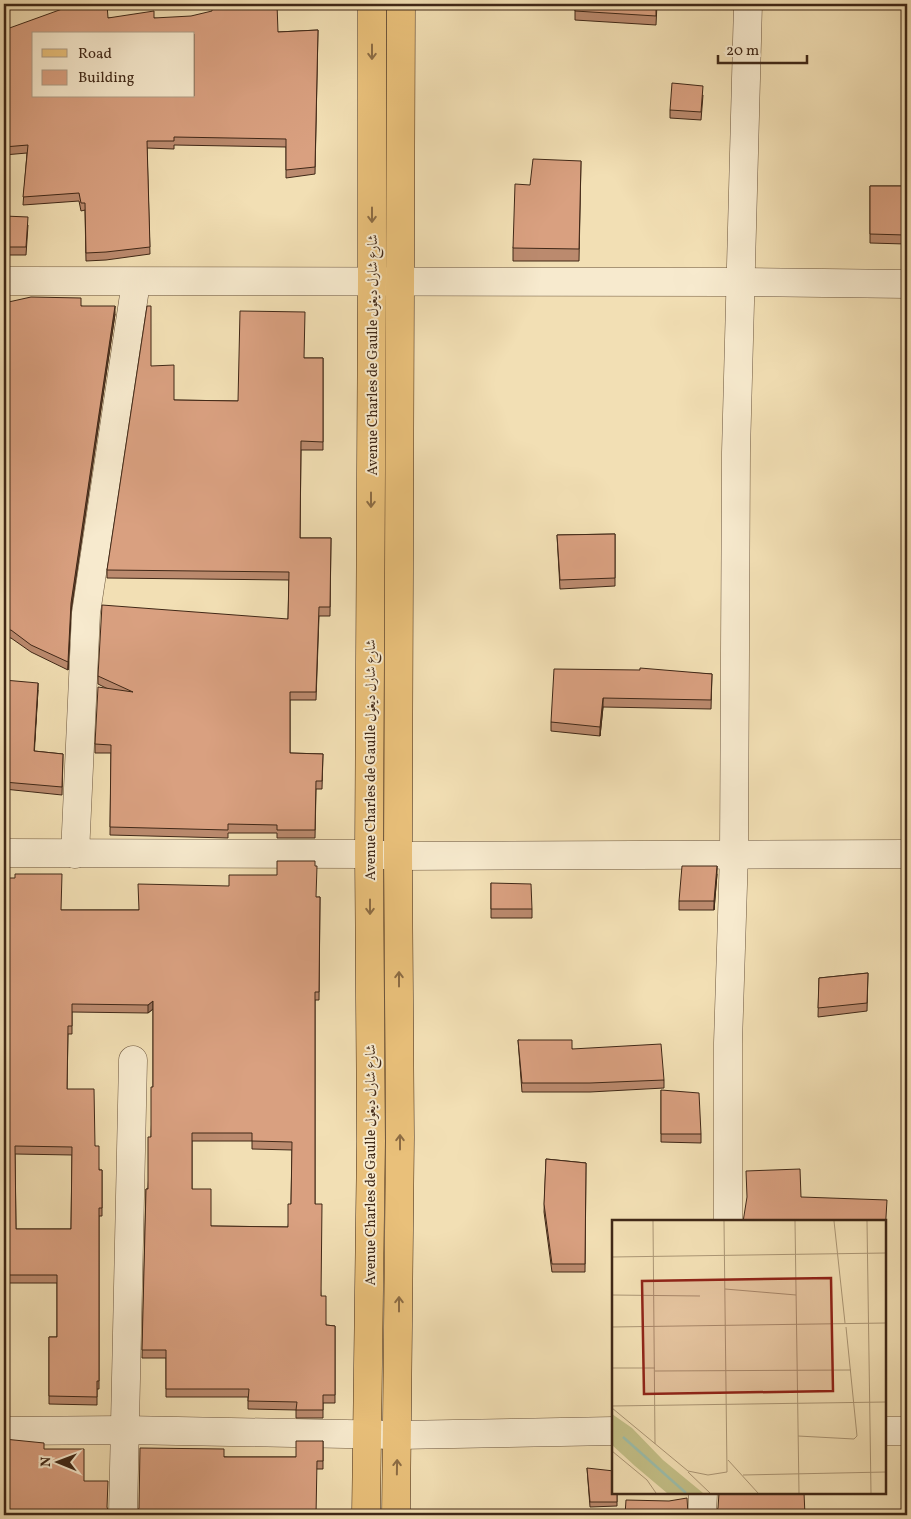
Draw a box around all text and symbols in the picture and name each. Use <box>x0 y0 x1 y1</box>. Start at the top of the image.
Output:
legend <box>32 32 195 98</box>
scale bar <box>718 32 807 64</box>
text: 20 m <box>726 41 759 62</box>
text: Road <box>78 44 112 65</box>
one-way arrow <box>367 44 377 60</box>
text: Building <box>78 68 135 89</box>
one-way arrow <box>367 206 377 223</box>
street label: Avenue Charles de Gaulle شارع شارل ديغول <box>364 234 384 476</box>
one-way arrow <box>366 492 376 508</box>
street label: Avenue Charles de Gaulle شارع شارل ديغول <box>362 639 382 881</box>
one-way arrow <box>365 899 374 915</box>
one-way arrow <box>394 971 404 988</box>
street label: Avenue Charles de Gaulle شارع شارل ديغول <box>362 1044 382 1286</box>
one-way arrow <box>395 1134 405 1150</box>
inset map <box>612 1220 886 1494</box>
one-way arrow <box>394 1296 404 1312</box>
north arrow <box>32 1436 82 1486</box>
text: N <box>37 1457 56 1467</box>
one-way arrow <box>392 1459 402 1475</box>

